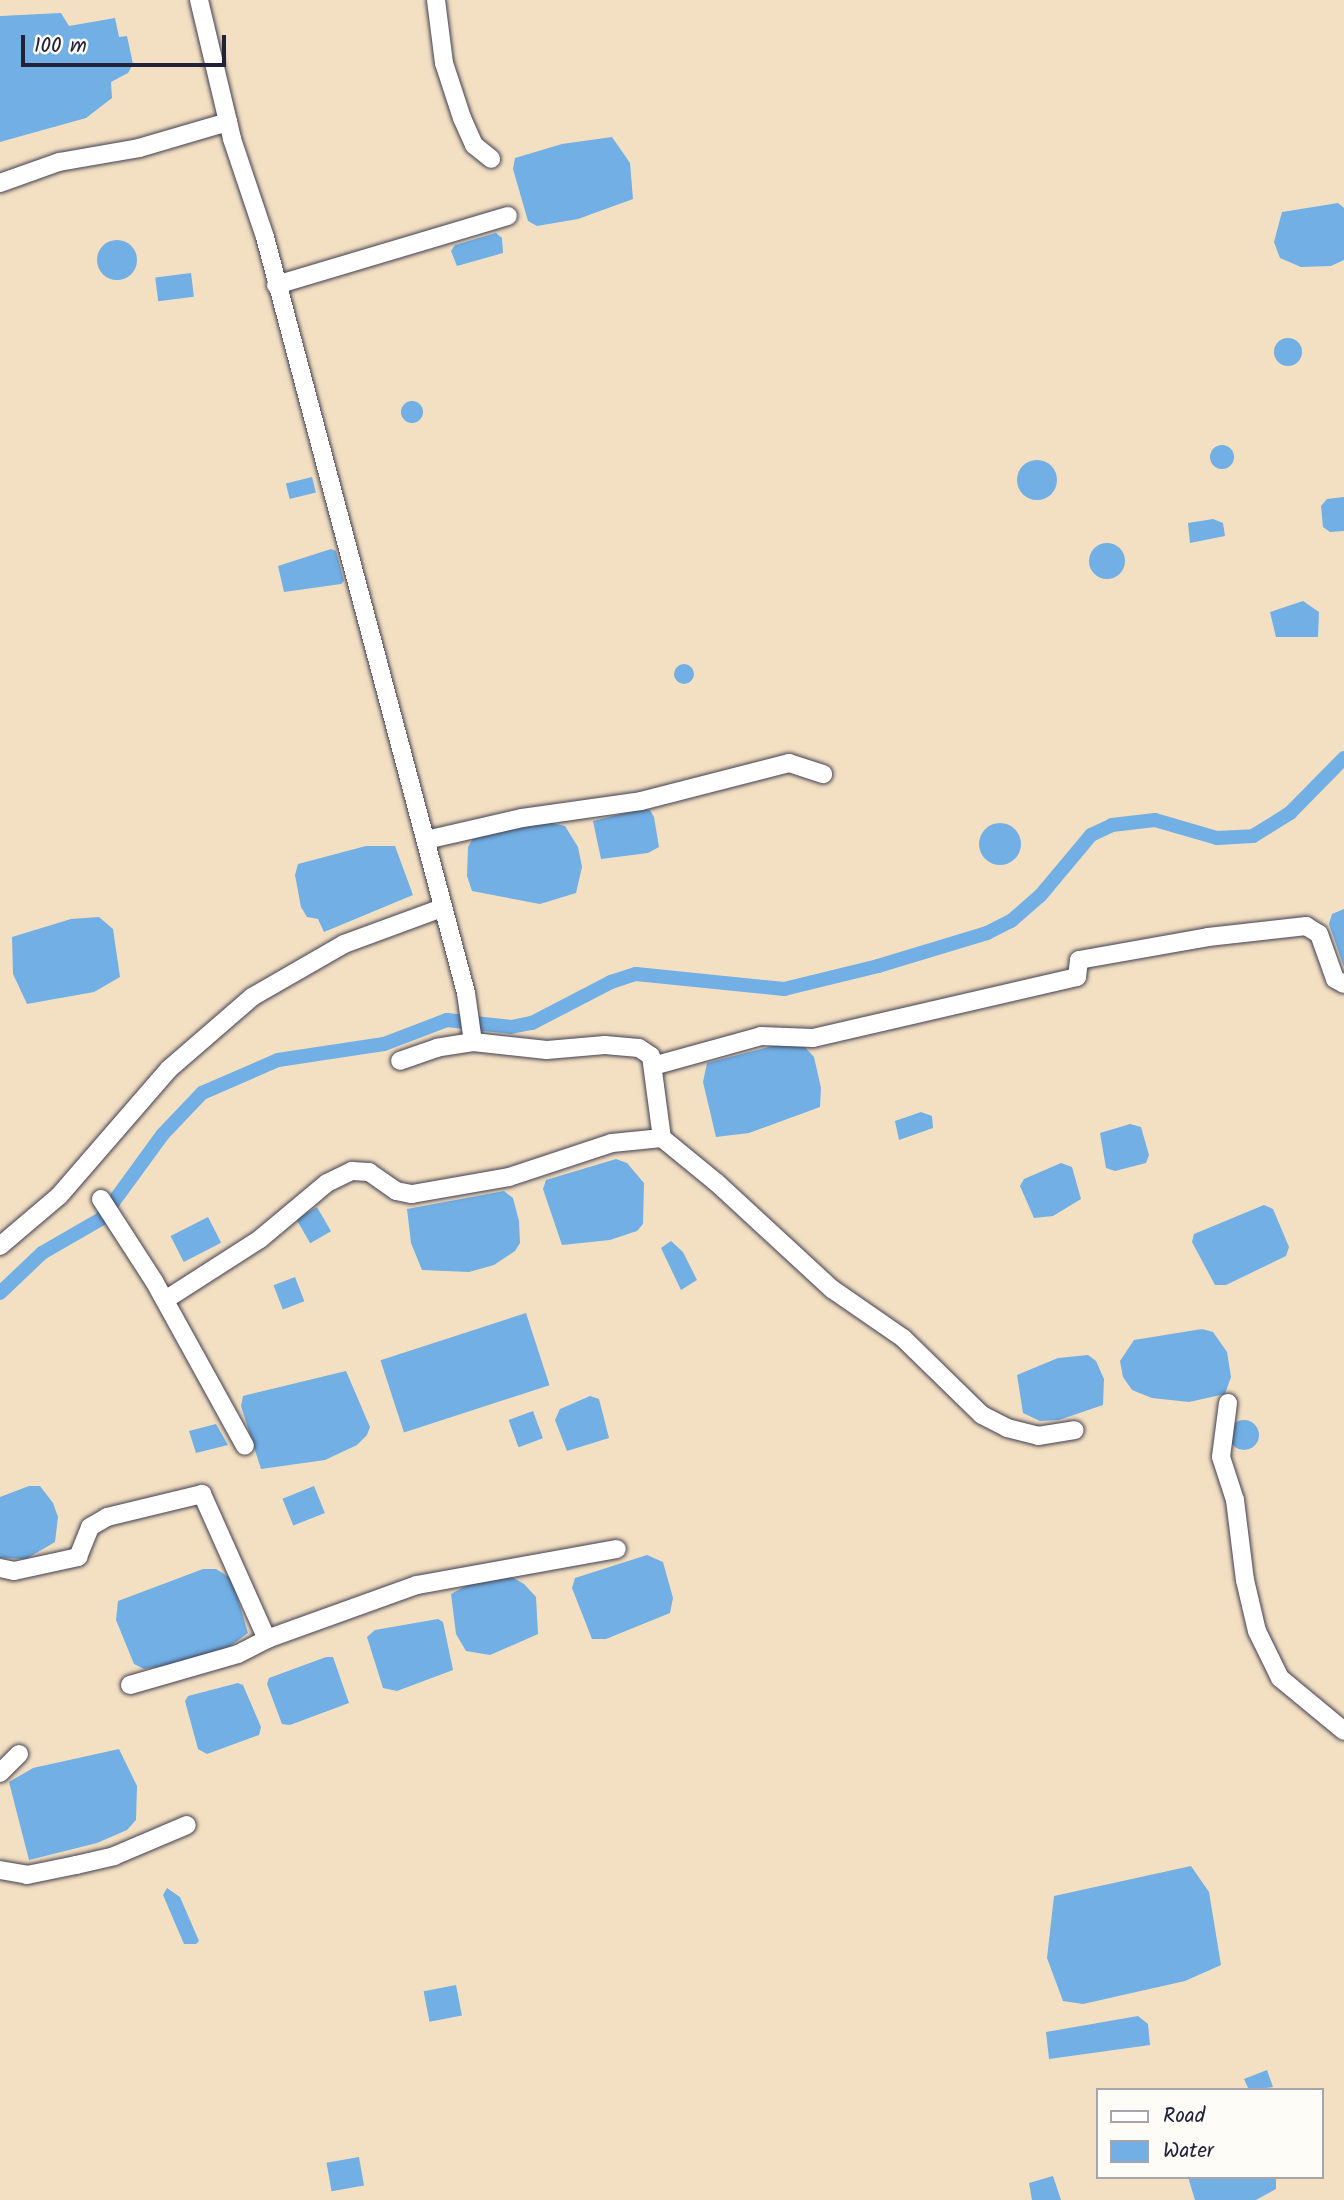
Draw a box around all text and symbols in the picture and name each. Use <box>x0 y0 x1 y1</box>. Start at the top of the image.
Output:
scale bar <box>24 21 229 65</box>
text: 100 m <box>34 30 87 63</box>
legend <box>1096 2088 1323 2179</box>
text: Road <box>1163 2100 1205 2133</box>
text: Water <box>1163 2135 1214 2168</box>

